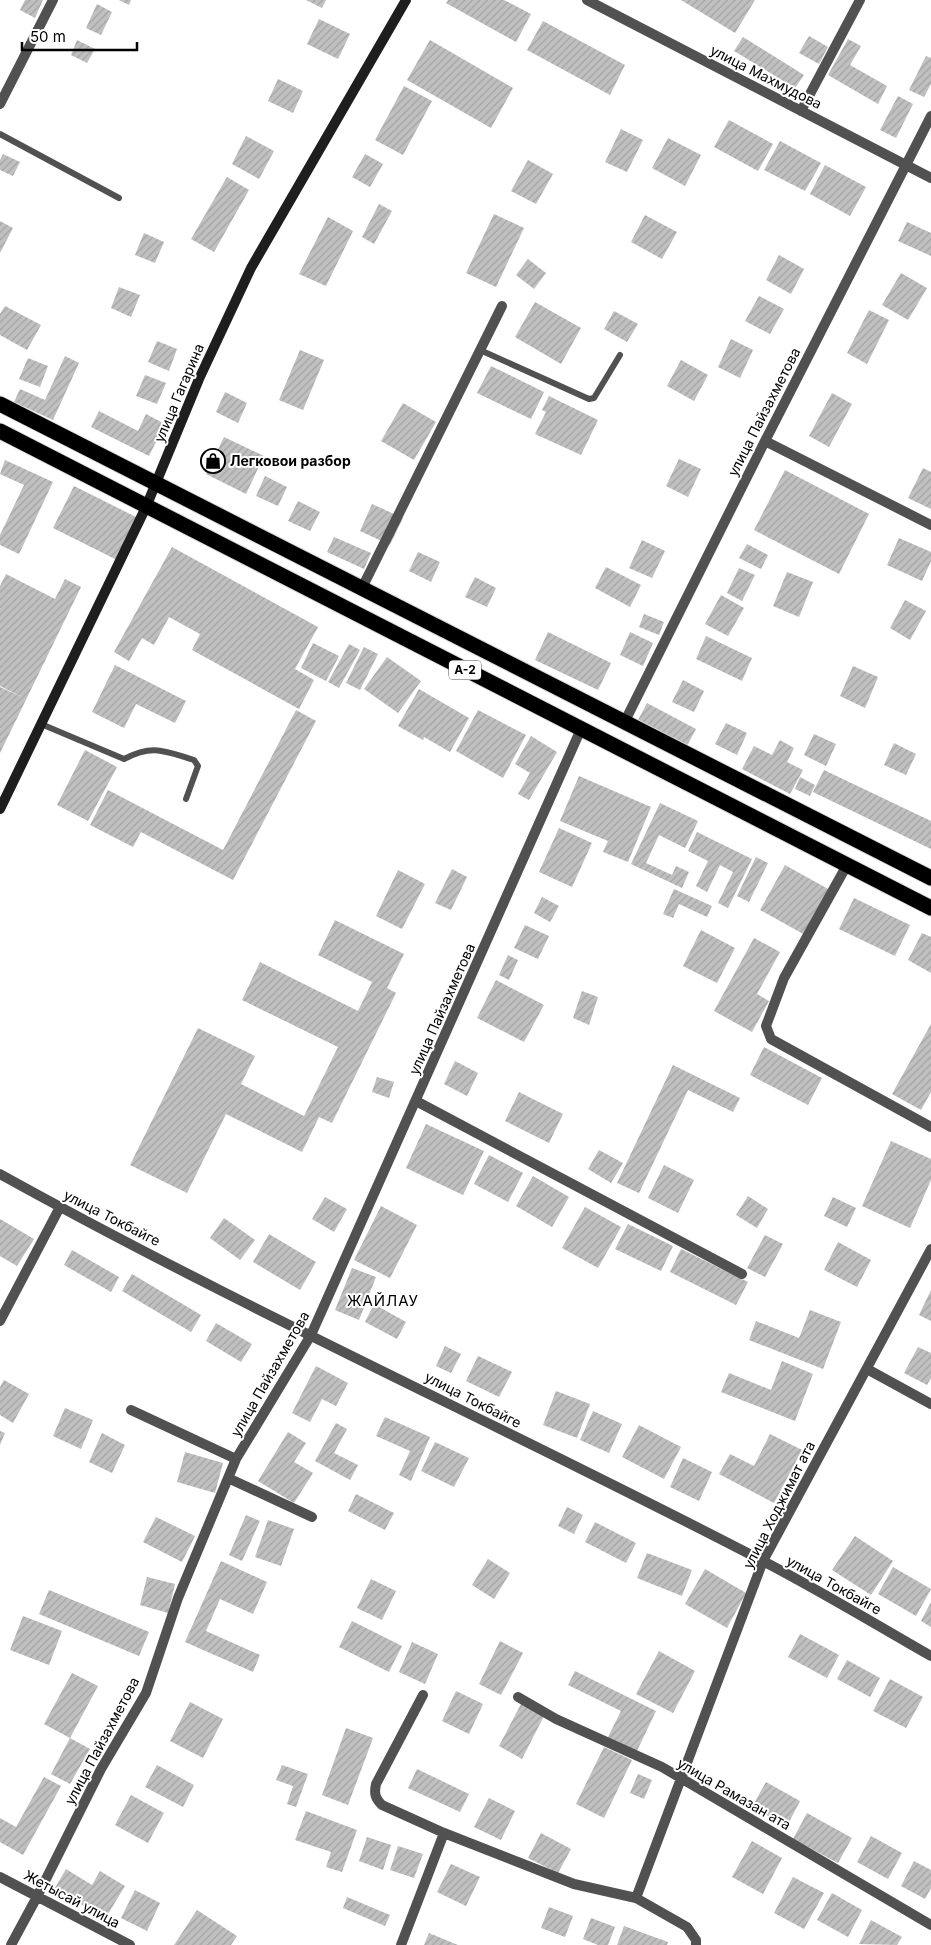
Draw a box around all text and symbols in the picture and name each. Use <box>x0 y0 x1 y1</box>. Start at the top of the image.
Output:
scale bar <box>22 20 138 52</box>
text: 50 m <box>30 27 66 46</box>
street label: улица Махмудова <box>708 41 825 112</box>
street label: улица Гагарина <box>150 341 207 445</box>
street label: улица Пайзахметова <box>724 345 803 479</box>
shop icon: Легковои разбор <box>200 448 226 474</box>
place label: Легковои разбор <box>230 452 351 469</box>
road number: A-2 <box>449 660 481 680</box>
street label: улица Пайзахметова <box>405 940 478 1077</box>
street label: улица Токбайге <box>61 1186 163 1249</box>
district label: ЖАЙЛАУ <box>347 1291 419 1310</box>
street label: улица Пайзахметова <box>227 1308 312 1440</box>
street label: улица Токбайге <box>422 1368 524 1431</box>
street label: улица Ходжимат ата <box>739 1438 818 1571</box>
street label: улица Токбайге <box>784 1551 885 1618</box>
street label: улица Пайзахметова <box>61 1674 142 1807</box>
street label: улица Рамазан ата <box>674 1754 794 1833</box>
street label: Жетысай улица <box>21 1866 123 1931</box>

